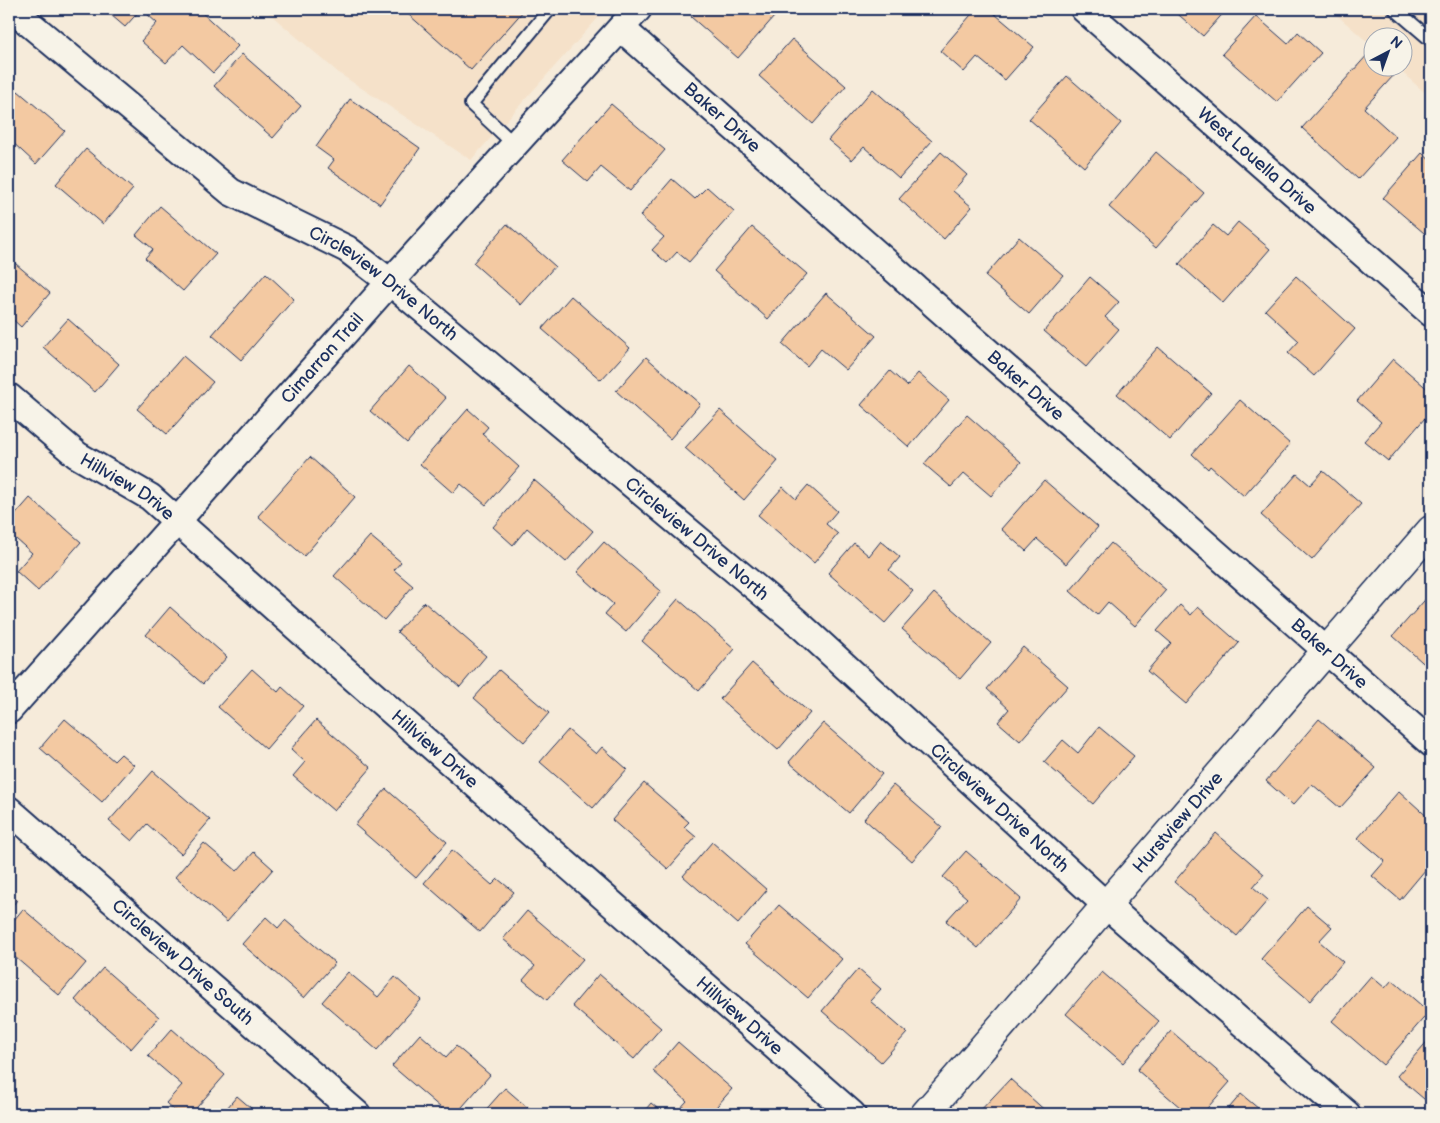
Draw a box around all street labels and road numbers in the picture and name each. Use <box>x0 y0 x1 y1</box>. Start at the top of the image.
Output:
street label: Baker Drive <box>679 78 765 157</box>
street label: West Louella Drive <box>1193 103 1321 219</box>
street label: Circleview Drive North <box>305 221 462 345</box>
street label: Cimarron Trail <box>276 309 368 408</box>
street label: Baker Drive <box>983 346 1069 425</box>
street label: Hillview Drive <box>77 449 179 525</box>
street label: Circleview Drive North <box>621 472 773 605</box>
street label: Baker Drive <box>1287 614 1372 693</box>
street label: Hillview Drive <box>387 705 483 793</box>
street label: Circleview Drive North <box>926 739 1074 876</box>
street label: Hurstview Drive <box>1128 767 1227 877</box>
street label: Circleview Drive South <box>108 895 258 1029</box>
street label: Hillview Drive <box>692 972 788 1059</box>

